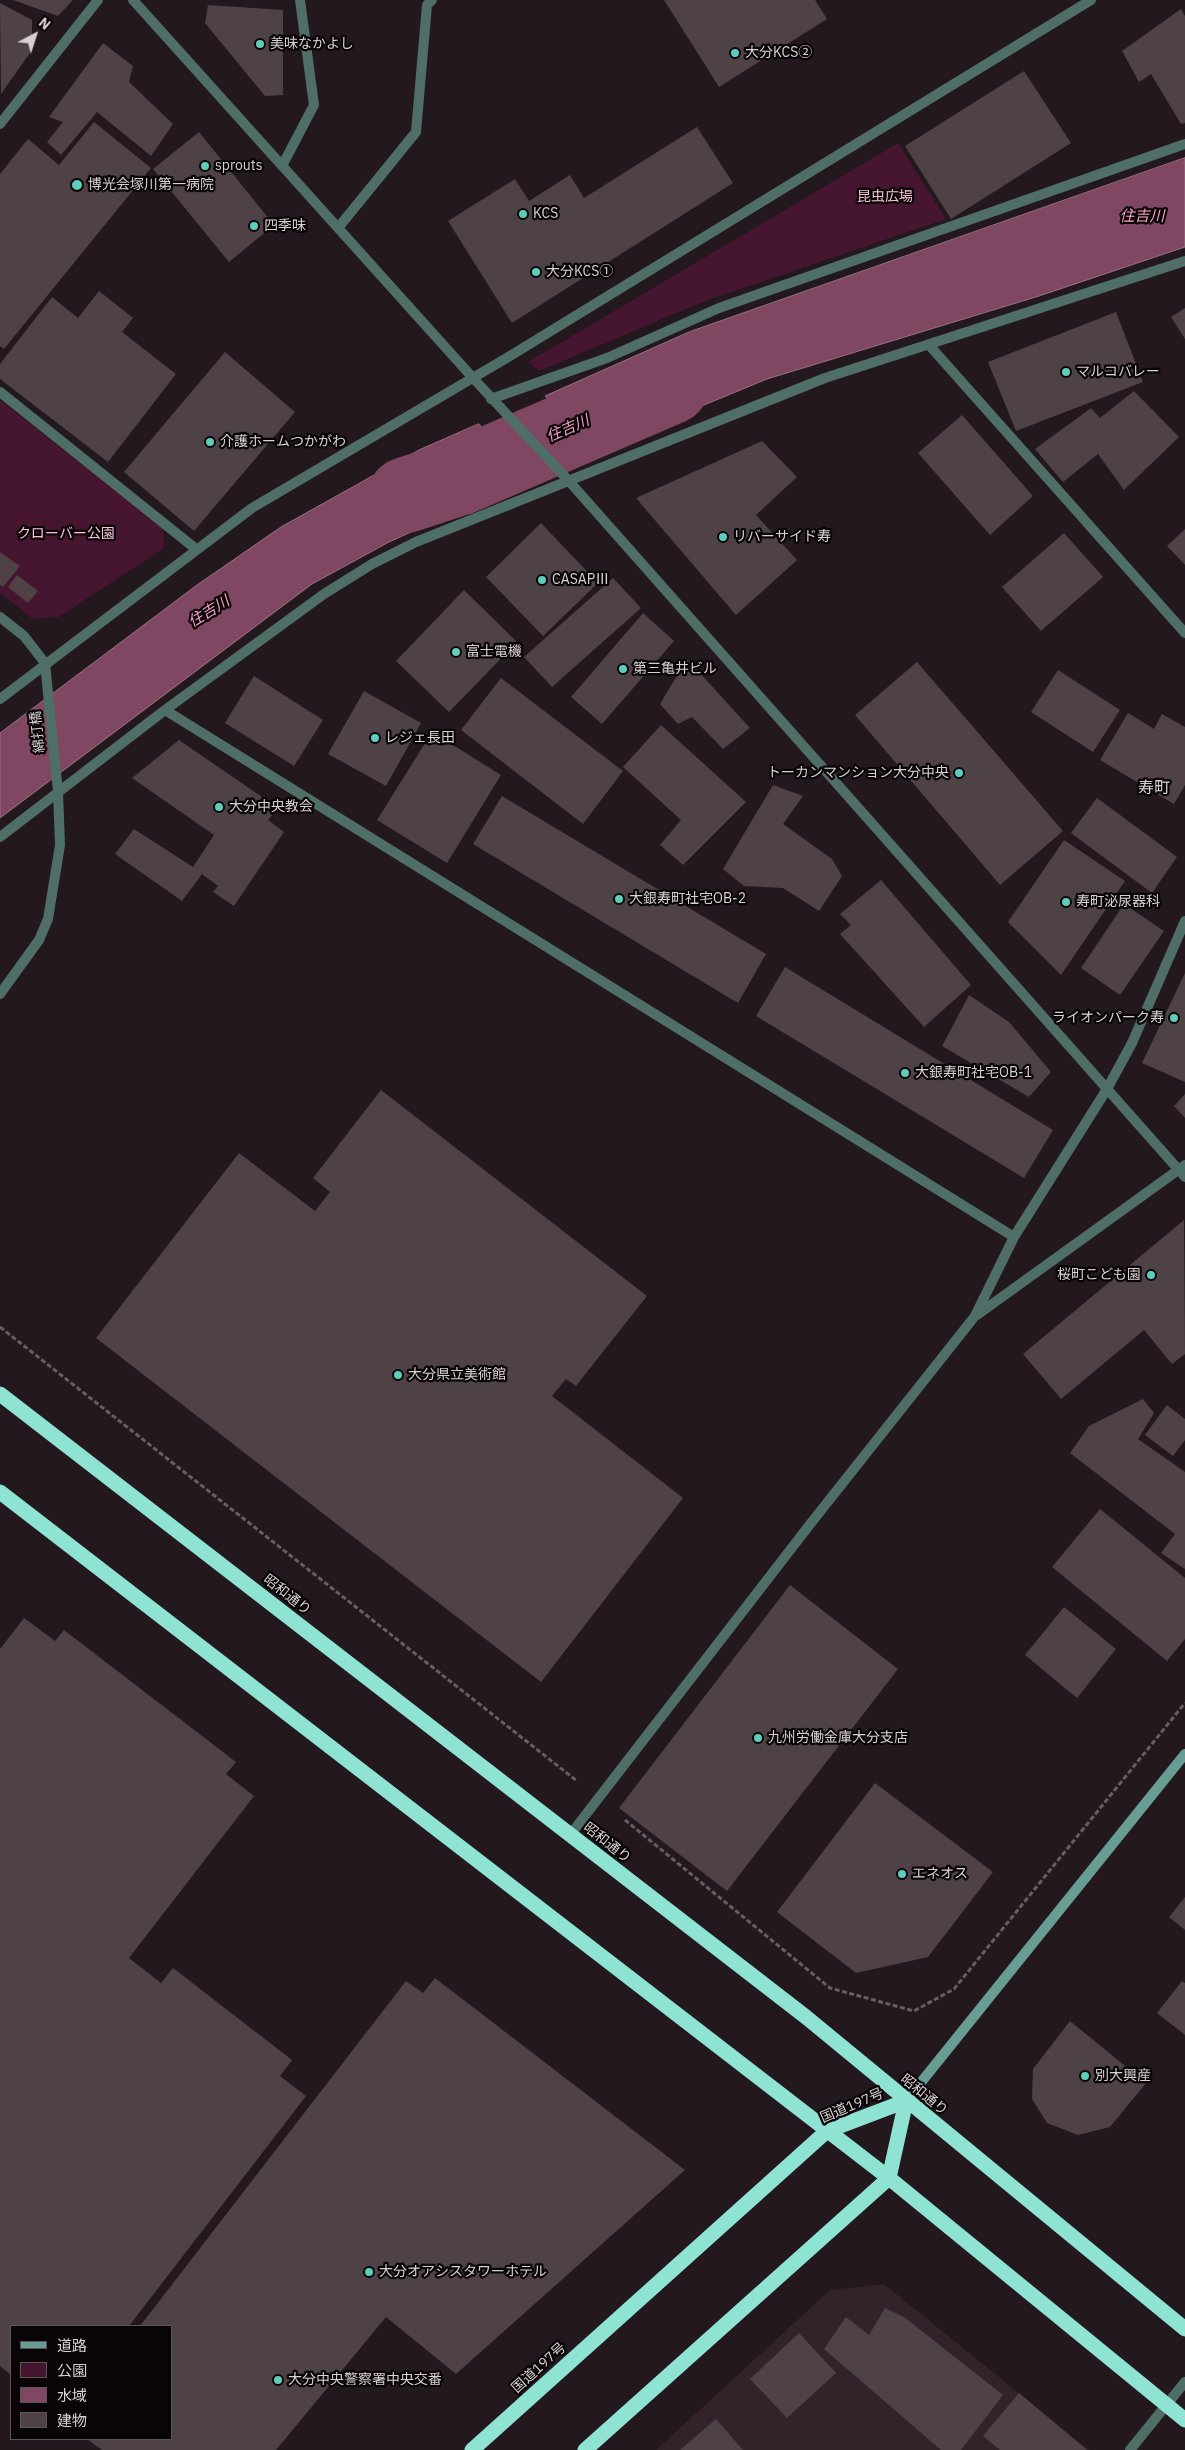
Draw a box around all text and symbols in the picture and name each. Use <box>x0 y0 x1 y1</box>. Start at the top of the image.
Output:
north arrow <box>10 10 60 60</box>
text: N <box>35 13 54 34</box>
place label: 美味なかよし <box>270 36 354 52</box>
marker: 美味なかよし <box>254 38 266 50</box>
place label: 大分KCS② <box>745 45 812 61</box>
marker: 大分KCS② <box>729 47 741 59</box>
place label: sprouts <box>215 158 263 174</box>
marker: sprouts <box>199 160 211 172</box>
place label: 博光会塚川第一病院 <box>88 177 214 193</box>
marker: 博光会塚川第一病院 <box>70 178 84 192</box>
park label: 昆虫広場 <box>857 189 913 205</box>
place label: KCS <box>533 206 558 222</box>
marker: KCS <box>517 208 529 220</box>
water label: 住吉川 <box>1120 208 1164 226</box>
place label: 四季味 <box>264 218 306 234</box>
marker: 四季味 <box>248 220 260 232</box>
place label: 大分KCS① <box>546 264 613 280</box>
marker: 大分KCS① <box>530 266 542 278</box>
place label: マルコバレー <box>1076 364 1160 380</box>
marker: マルコバレー <box>1060 366 1072 378</box>
water label: 住吉川 <box>544 412 592 446</box>
place label: 介護ホームつかがわ <box>220 434 346 450</box>
marker: 介護ホームつかがわ <box>204 436 216 448</box>
park label: クローバー公園 <box>17 526 115 542</box>
place label: リバーサイド寿 <box>733 529 831 545</box>
marker: リバーサイド寿 <box>717 531 729 543</box>
place label: CASAPⅢ <box>552 572 609 588</box>
marker: CASAPⅢ <box>536 574 548 586</box>
water label: 住吉川 <box>185 592 233 632</box>
place label: 富士電機 <box>466 644 522 660</box>
marker: 富士電機 <box>450 646 462 658</box>
place label: 第三亀井ビル <box>633 661 717 677</box>
marker: 第三亀井ビル <box>617 663 629 675</box>
street label: 綿打橋 <box>27 710 49 754</box>
place label: レジェ長田 <box>385 730 455 746</box>
marker: レジェ長田 <box>369 732 381 744</box>
place label: トーカンマンション大分中央 <box>767 765 949 781</box>
marker: トーカンマンション大分中央 <box>953 767 965 779</box>
district label: 寿町 <box>1138 778 1170 798</box>
place label: 大分中央教会 <box>229 799 313 815</box>
marker: 大分中央教会 <box>213 801 225 813</box>
place label: 大銀寿町社宅OB-2 <box>629 891 746 907</box>
marker: 大銀寿町社宅OB-2 <box>613 893 625 905</box>
place label: 寿町泌尿器科 <box>1076 894 1160 910</box>
marker: 寿町泌尿器科 <box>1060 896 1072 908</box>
place label: ライオンパーク寿 <box>1052 1010 1164 1026</box>
marker: ライオンパーク寿 <box>1168 1012 1180 1024</box>
place label: 大銀寿町社宅OB-1 <box>915 1065 1032 1081</box>
marker: 大銀寿町社宅OB-1 <box>899 1067 911 1079</box>
place label: 桜町こども園 <box>1057 1267 1141 1283</box>
marker: 桜町こども園 <box>1145 1269 1157 1281</box>
place label: 大分県立美術館 <box>408 1367 506 1383</box>
marker: 大分県立美術館 <box>392 1369 404 1381</box>
street label: 昭和通り <box>260 1571 314 1619</box>
place label: 九州労働金庫大分支店 <box>768 1730 908 1746</box>
marker: 九州労働金庫大分支店 <box>752 1732 764 1744</box>
street label: 昭和通り <box>580 1819 634 1867</box>
place label: エネオス <box>912 1866 968 1882</box>
marker: エネオス <box>896 1868 908 1880</box>
place label: 別大興産 <box>1095 2068 1151 2084</box>
marker: 別大興産 <box>1079 2070 1091 2082</box>
street label: 昭和通り <box>897 2071 951 2119</box>
street label: 国道197号 <box>818 2085 886 2127</box>
place label: 大分オアシスタワーホテル <box>379 2264 547 2280</box>
marker: 大分オアシスタワーホテル <box>363 2266 375 2278</box>
legend <box>10 2325 172 2440</box>
text: 道路 <box>57 2336 87 2355</box>
street label: 国道197号 <box>508 2339 570 2397</box>
text: 公園 <box>57 2361 87 2380</box>
place label: 大分中央警察署中央交番 <box>288 2372 442 2388</box>
marker: 大分中央警察署中央交番 <box>272 2374 284 2386</box>
text: 水域 <box>57 2386 87 2405</box>
text: 建物 <box>57 2411 87 2430</box>

